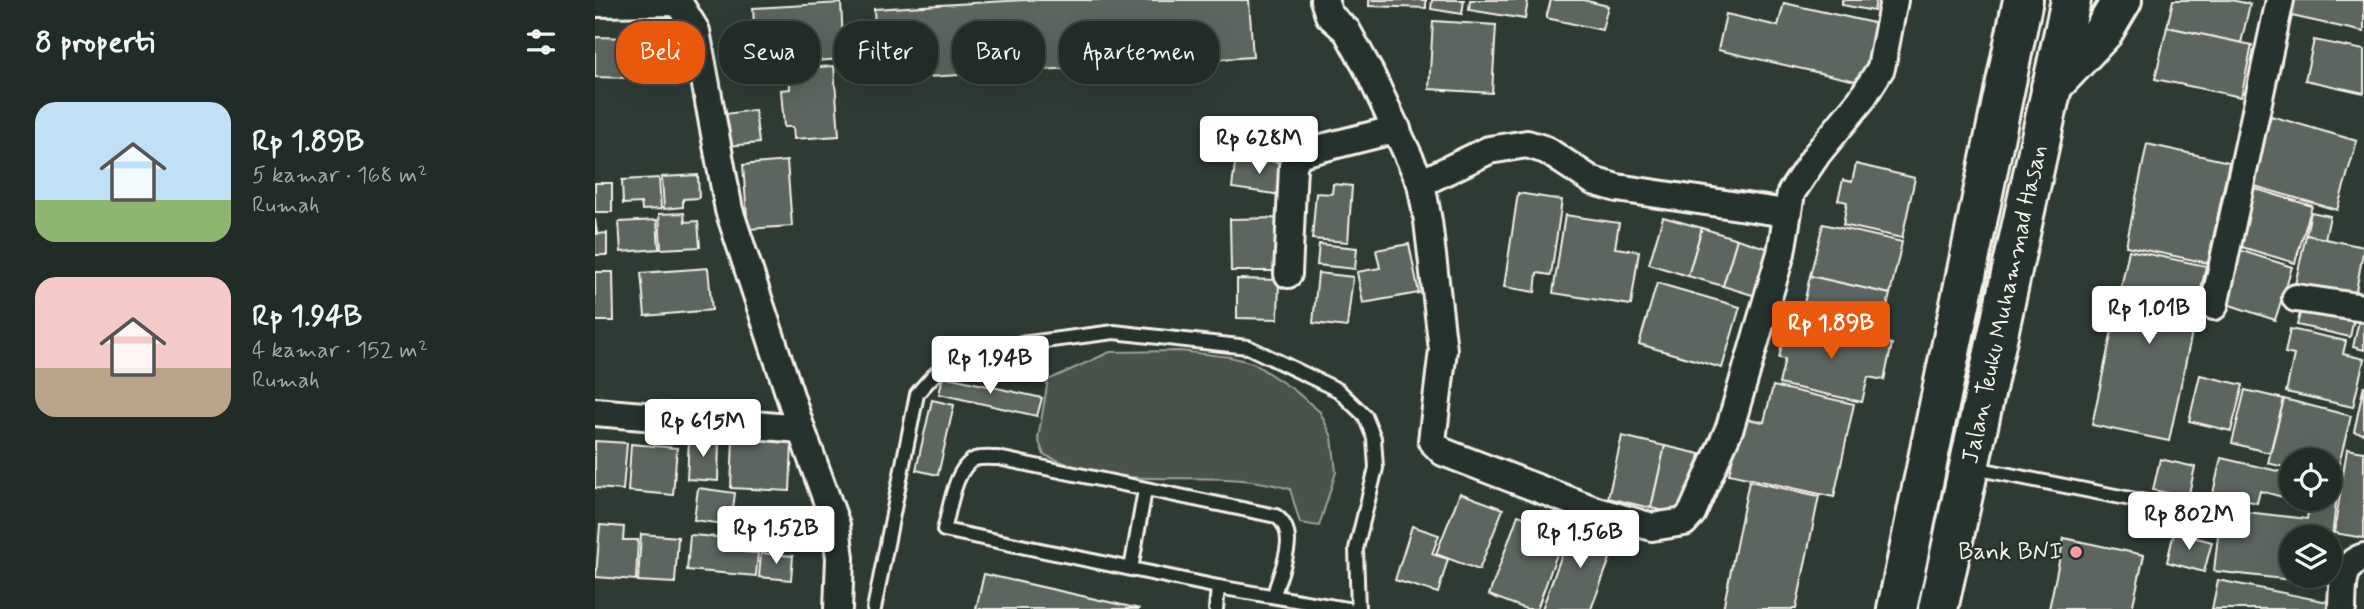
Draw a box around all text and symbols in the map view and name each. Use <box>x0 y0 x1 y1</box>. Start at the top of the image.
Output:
chip: Beli <box>616 21 705 84</box>
chip: Sewa <box>719 21 820 84</box>
chip: Filter <box>834 21 938 84</box>
chip: Baru <box>952 21 1045 84</box>
chip: Apartemen <box>1059 21 1219 84</box>
text: 8 properti <box>35 23 155 62</box>
icon: filters <box>522 23 560 61</box>
pin: Rp 628M <box>1194 116 1324 176</box>
text: Rp 1.89B <box>252 122 364 161</box>
text: Rp 628M <box>1216 124 1302 154</box>
icon: home <box>91 130 175 214</box>
street label: Jalan Teuku Muhammad Hasan <box>1955 142 2054 467</box>
text: 5 kamar · 168 m² <box>252 161 427 191</box>
text: Rumah <box>252 191 320 221</box>
pin: Rp 1.01B <box>2077 286 2221 346</box>
text: Rp 1.01B <box>2108 294 2190 324</box>
text: Rp 1.94B <box>252 297 362 336</box>
pin: Rp 1.89B <box>1759 302 1903 361</box>
icon: home <box>91 305 175 389</box>
text: Rp 1.89B <box>1788 309 1874 339</box>
text: 4 kamar · 152 m² <box>252 336 428 366</box>
pin: Rp 1.94B <box>918 336 1062 396</box>
text: Rp 1.94B <box>948 344 1032 374</box>
text: Rumah <box>252 366 320 396</box>
pin: Rp 615M <box>638 400 768 459</box>
text: Rp 615M <box>661 407 745 437</box>
map controls <box>2279 448 2342 588</box>
button: locate <box>2279 448 2342 511</box>
pin: Rp 802M <box>2124 492 2254 552</box>
text: Rp 802M <box>2144 500 2234 530</box>
pin: Rp 1.52B <box>704 506 848 566</box>
pin: Rp 1.56B <box>1508 510 1652 570</box>
text: Rp 1.52B <box>733 514 819 544</box>
text: Rp 1.56B <box>1537 518 1623 548</box>
button: layers <box>2279 525 2342 588</box>
place label: Bank BNI <box>1958 537 2062 568</box>
marker: Bank BNI <box>2068 544 2084 560</box>

